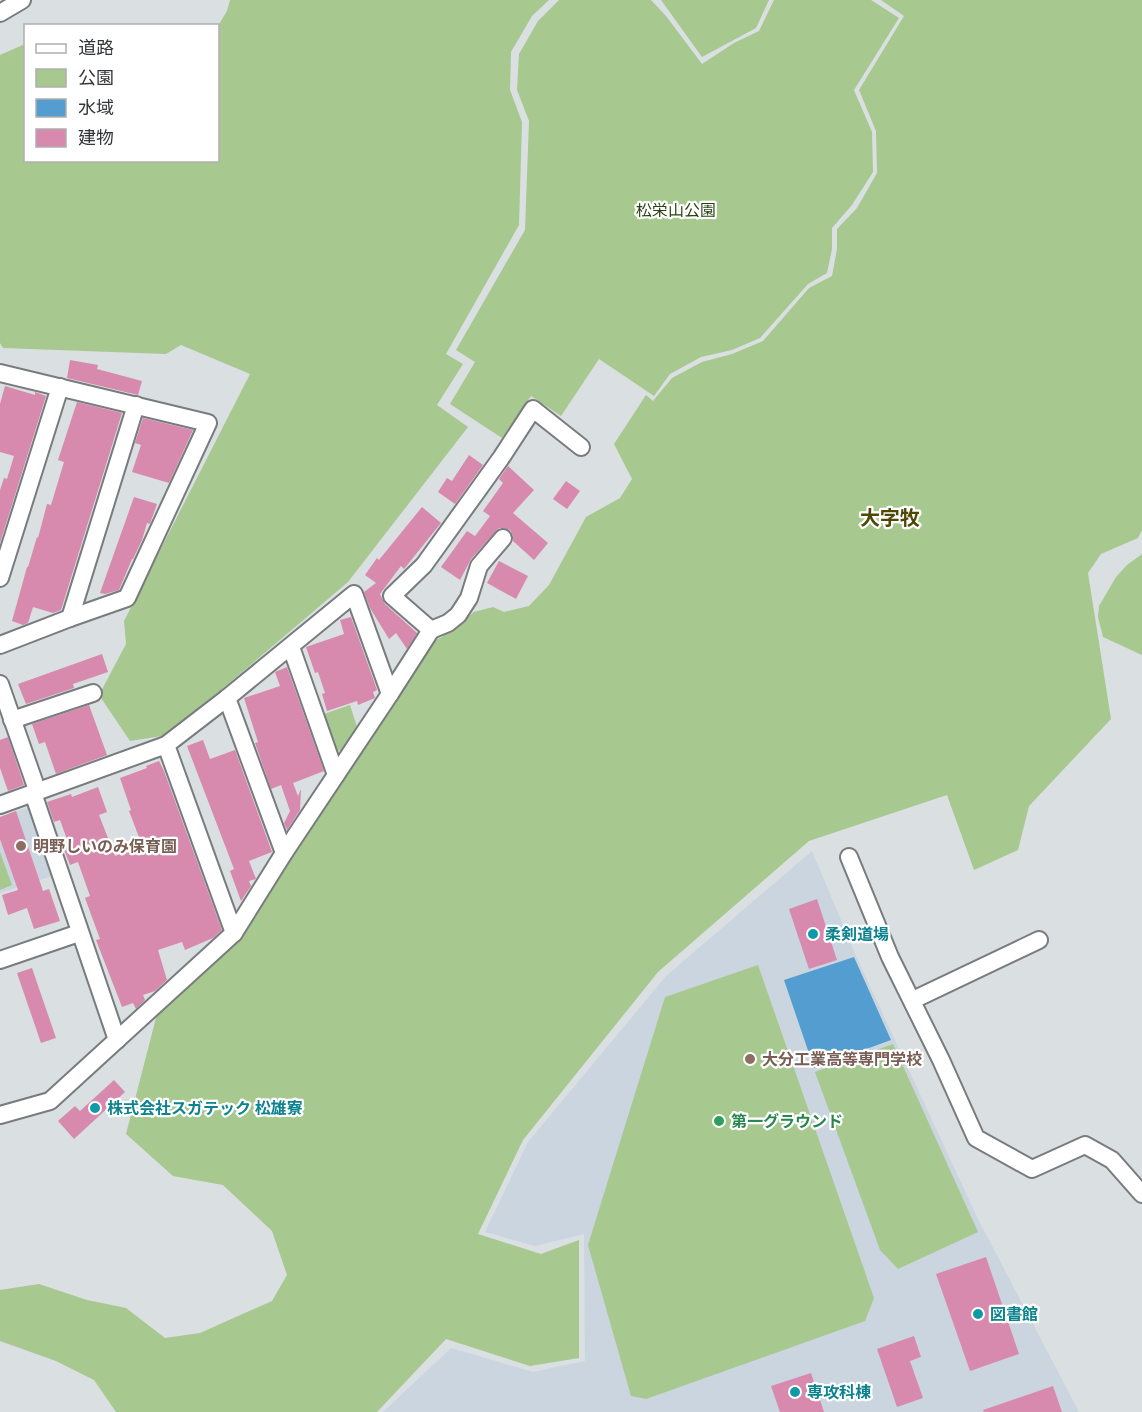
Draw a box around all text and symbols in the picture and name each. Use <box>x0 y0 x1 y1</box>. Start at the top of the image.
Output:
legend <box>24 24 219 162</box>
text: 道路 <box>78 36 114 59</box>
text: 公園 <box>78 66 114 89</box>
text: 水域 <box>78 96 114 119</box>
text: 建物 <box>78 126 114 149</box>
park label: 松栄山公園 <box>636 200 716 220</box>
district label: 大字牧 <box>860 504 920 531</box>
place label: 明野しいのみ保育園 <box>33 836 177 856</box>
marker: 明野しいのみ保育園 <box>14 839 28 853</box>
place label: 柔剣道場 <box>825 924 889 944</box>
marker: 柔剣道場 <box>806 927 820 941</box>
place label: 大分工業高等専門学校 <box>762 1049 922 1069</box>
marker: 大分工業高等専門学校 <box>743 1052 757 1066</box>
place label: 株式会社スガテック 松雄寮 <box>107 1098 303 1118</box>
marker: 株式会社スガテック 松雄寮 <box>88 1101 102 1115</box>
place label: 第一グラウンド <box>731 1111 843 1131</box>
marker: 第一グラウンド <box>712 1114 726 1128</box>
place label: 図書館 <box>990 1304 1038 1324</box>
marker: 図書館 <box>971 1307 985 1321</box>
place label: 専攻科棟 <box>807 1382 871 1402</box>
marker: 専攻科棟 <box>788 1385 802 1399</box>

